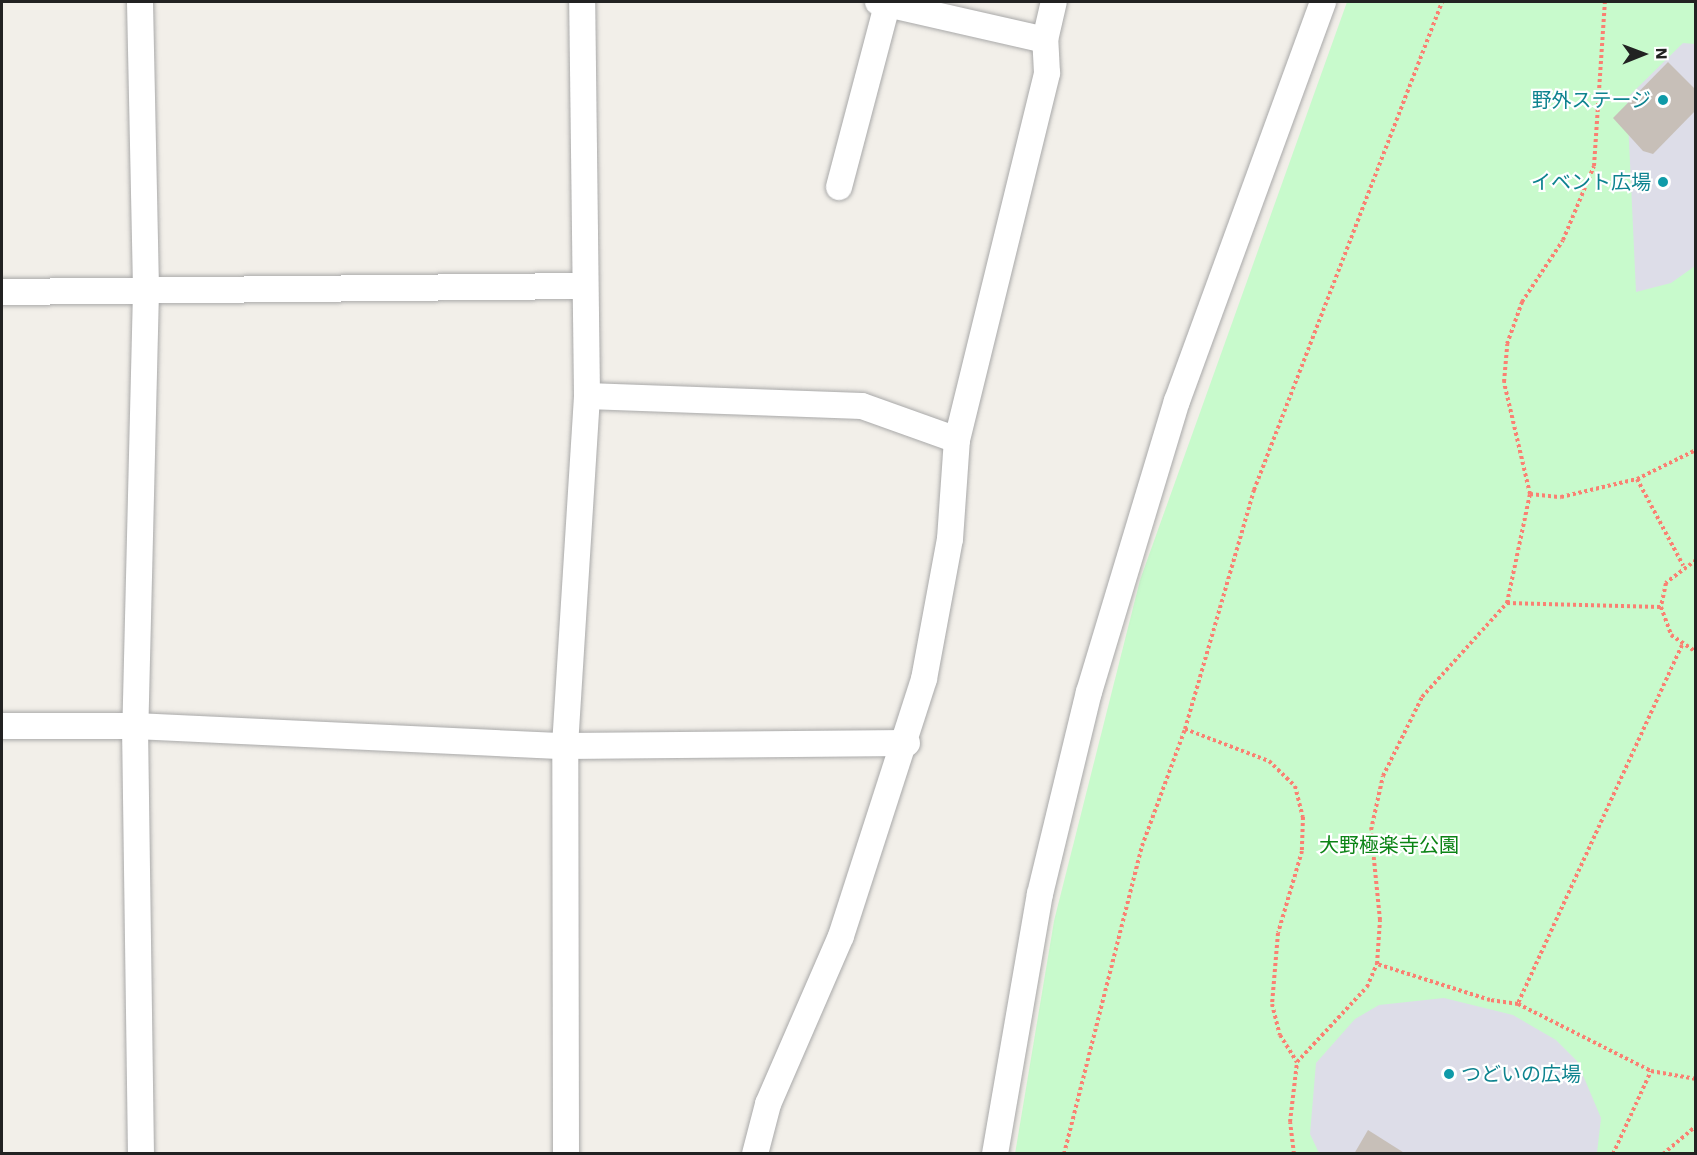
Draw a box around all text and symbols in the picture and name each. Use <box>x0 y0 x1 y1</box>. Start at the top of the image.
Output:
north arrow <box>1613 24 1673 84</box>
text: N <box>1652 48 1671 60</box>
place label: 野外ステージ <box>1531 88 1651 112</box>
marker: 野外ステージ <box>1656 93 1670 107</box>
place label: イベント広場 <box>1531 170 1651 194</box>
marker: イベント広場 <box>1656 175 1670 189</box>
park label: 大野極楽寺公園 <box>1319 833 1459 857</box>
place label: つどいの広場 <box>1461 1062 1581 1086</box>
marker: つどいの広場 <box>1442 1067 1456 1081</box>

